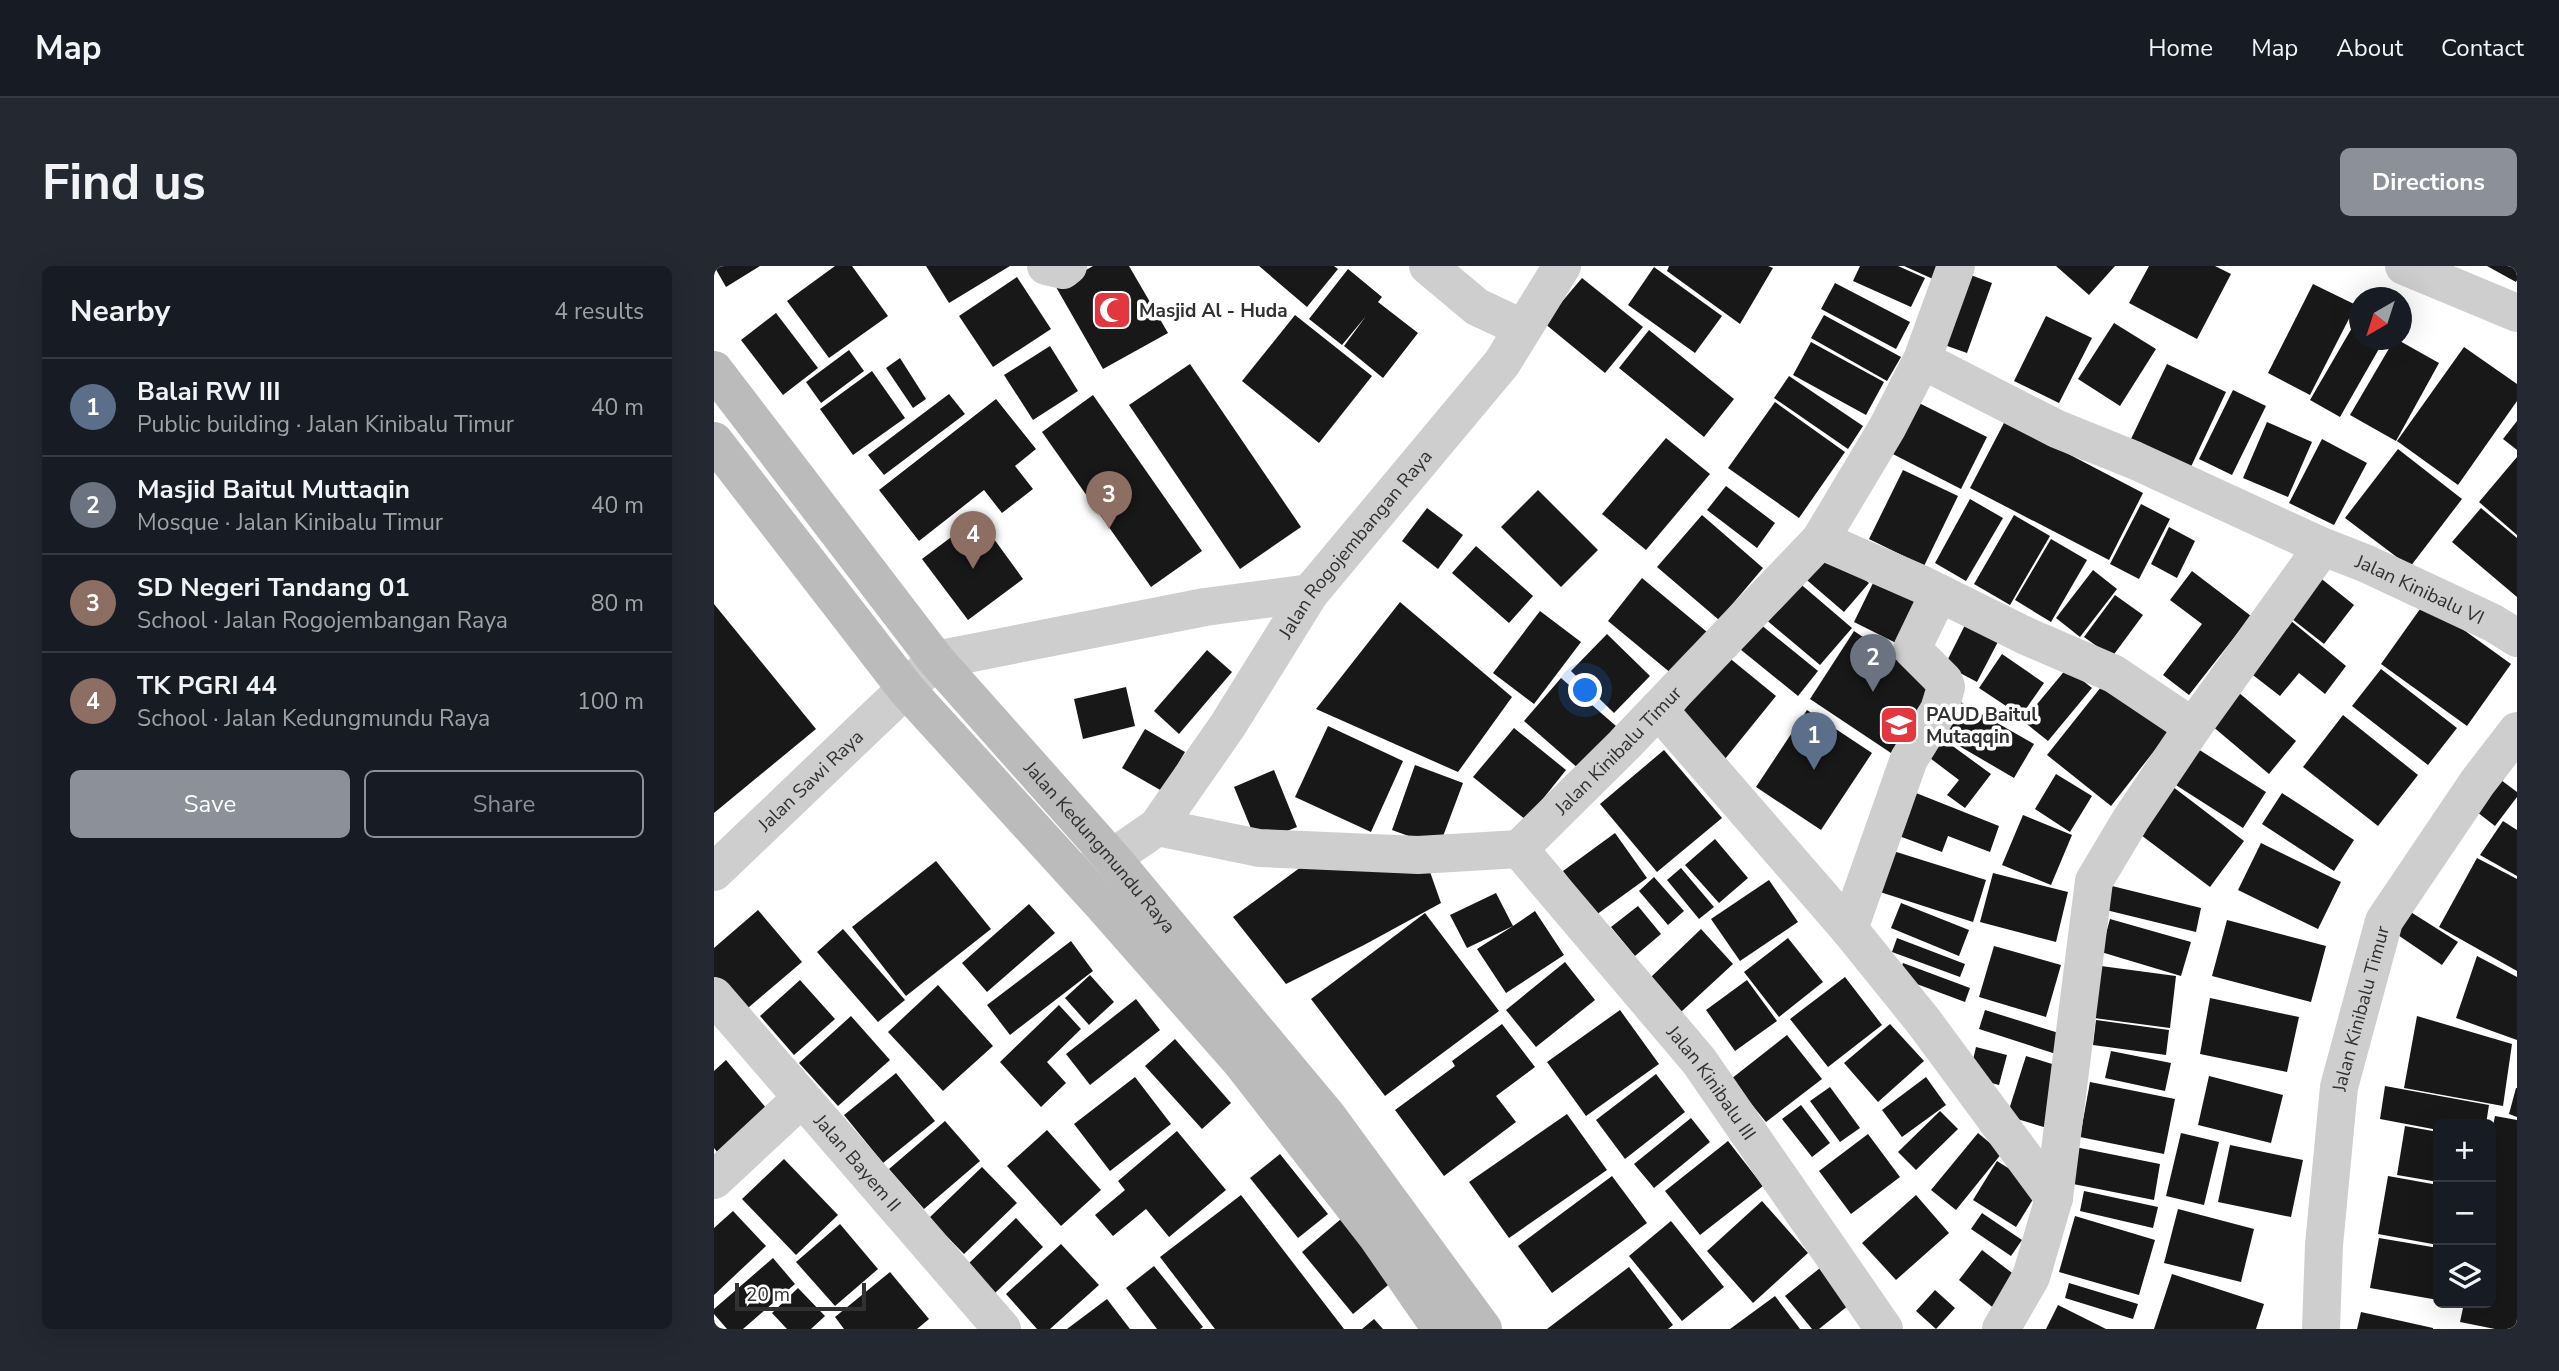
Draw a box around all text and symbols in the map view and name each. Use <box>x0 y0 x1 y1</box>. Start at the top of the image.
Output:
text: Map <box>35 26 102 71</box>
text: Home <box>2148 32 2213 64</box>
text: Map <box>2251 32 2298 64</box>
text: About <box>2336 32 2403 64</box>
text: Contact <box>2441 32 2524 64</box>
button: Directions <box>2340 148 2517 216</box>
text: Find us <box>42 149 206 216</box>
north arrow <box>2349 287 2412 350</box>
mosque icon: Masjid Al - Huda <box>1091 289 1133 331</box>
text: Nearby <box>70 291 170 332</box>
text: 4 results <box>554 296 644 327</box>
place label: Masjid Al - Huda <box>1139 298 1288 324</box>
text: Balai RW III <box>137 374 281 409</box>
text: 1 <box>86 392 100 423</box>
text: 40 m <box>591 392 644 423</box>
text: Public building · Jalan Kinibalu Timur <box>137 409 514 440</box>
street label: Jalan Rogojembangan Raya <box>1272 444 1438 644</box>
pin: 3 <box>1086 471 1132 529</box>
text: Masjid Baitul Muttaqin <box>137 472 410 507</box>
text: 2 <box>86 490 100 521</box>
text: 40 m <box>591 490 644 521</box>
text: Mosque · Jalan Kinibalu Timur <box>137 507 443 538</box>
pin: 4 <box>950 511 996 569</box>
street label: Jalan Kinibalu VI <box>2351 548 2488 631</box>
text: SD Negeri Tandang 01 <box>137 570 410 605</box>
text: 3 <box>86 588 100 619</box>
text: 80 m <box>591 588 644 619</box>
text: School · Jalan Rogojembangan Raya <box>137 605 508 636</box>
pin: 2 <box>1850 634 1896 692</box>
text: TK PGRI 44 <box>137 668 277 703</box>
your location <box>1568 673 1602 707</box>
street label: Jalan Kinibalu Timur <box>1548 680 1688 821</box>
text: 4 <box>86 686 100 717</box>
text: 100 m <box>577 686 644 717</box>
place label: PAUD Baitul Mutaqqin <box>1926 702 2037 750</box>
text: School · Jalan Kedungmundu Raya <box>137 703 490 734</box>
school or university icon: PAUD Baitul Mutaqqin <box>1878 704 1920 746</box>
pin: 1 <box>1791 712 1837 770</box>
street label: Jalan Sawi Raya <box>752 724 869 838</box>
street label: Jalan Kedungmundu Raya <box>1017 755 1181 939</box>
button: Save <box>70 770 350 838</box>
button: Share <box>364 770 644 838</box>
street label: Jalan Kinibalu Timur <box>2327 923 2396 1094</box>
street label: Jalan Kinibalu III <box>1660 1020 1762 1145</box>
street label: Jalan Bayem II <box>807 1108 907 1217</box>
map controls <box>2433 1119 2496 1308</box>
button: + <box>2433 1119 2496 1182</box>
button: − <box>2433 1182 2496 1245</box>
button: layers <box>2433 1245 2496 1308</box>
scale bar <box>735 1280 866 1312</box>
text: 20 m <box>746 1282 790 1308</box>

